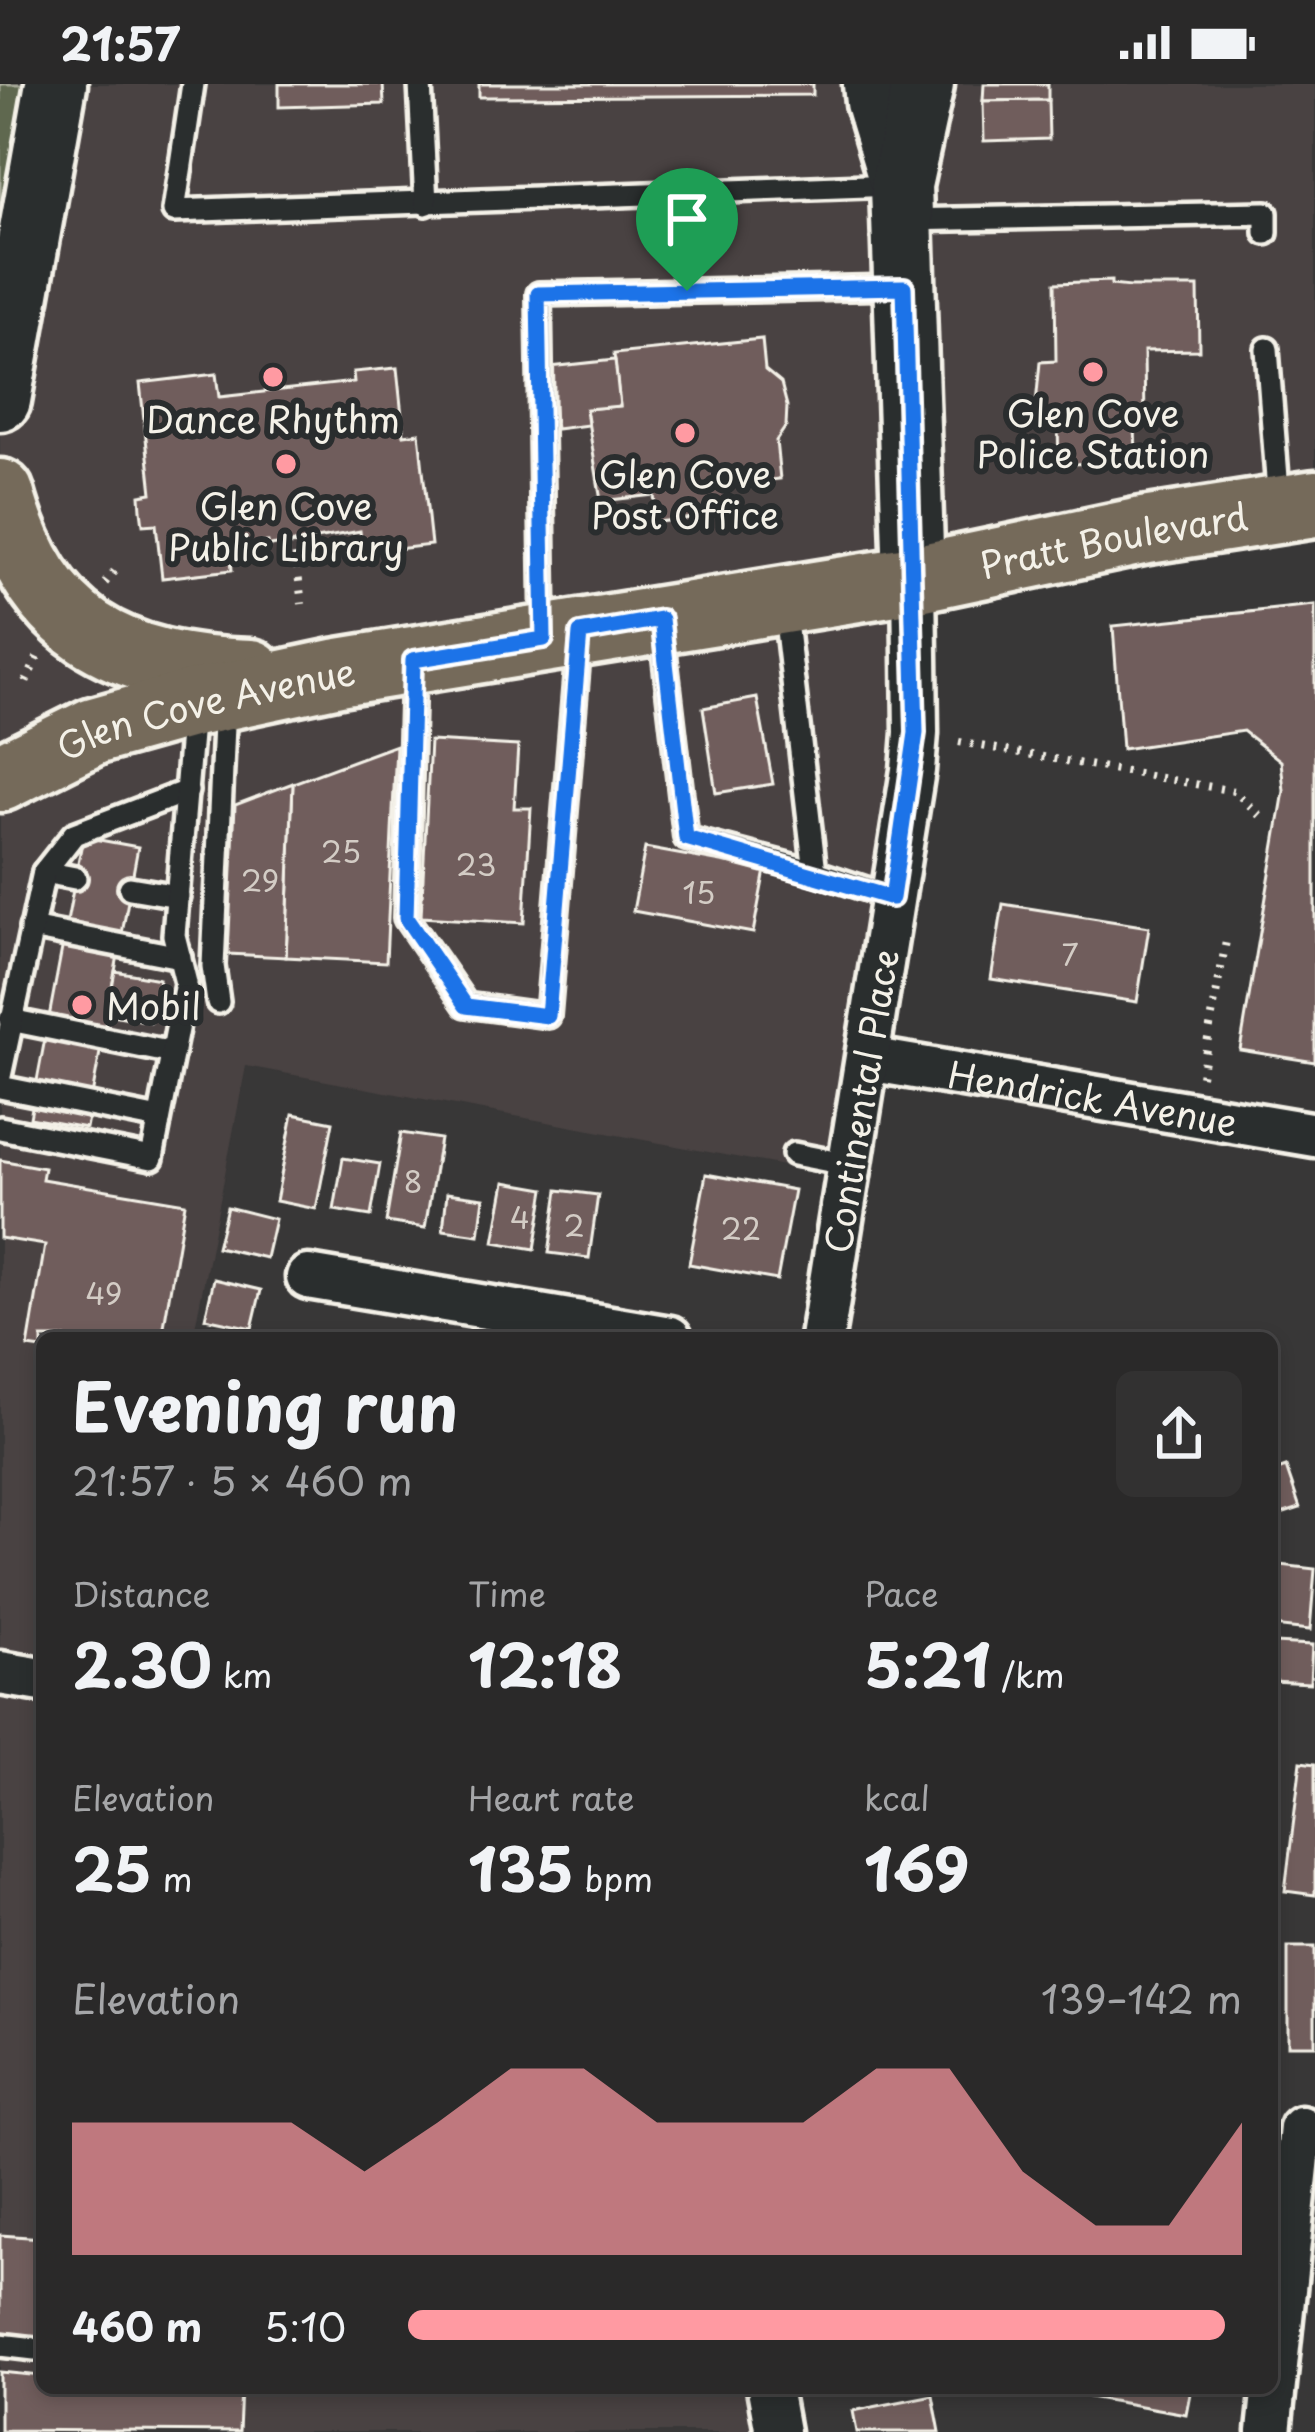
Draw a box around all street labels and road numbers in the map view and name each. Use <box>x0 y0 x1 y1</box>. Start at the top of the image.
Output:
street label: Pratt Boulevard <box>974 488 1251 592</box>
street label: Glen Cove Avenue <box>46 643 359 773</box>
street label: Continental Place <box>809 945 911 1257</box>
street label: Hendrick Avenue <box>944 1046 1242 1148</box>

